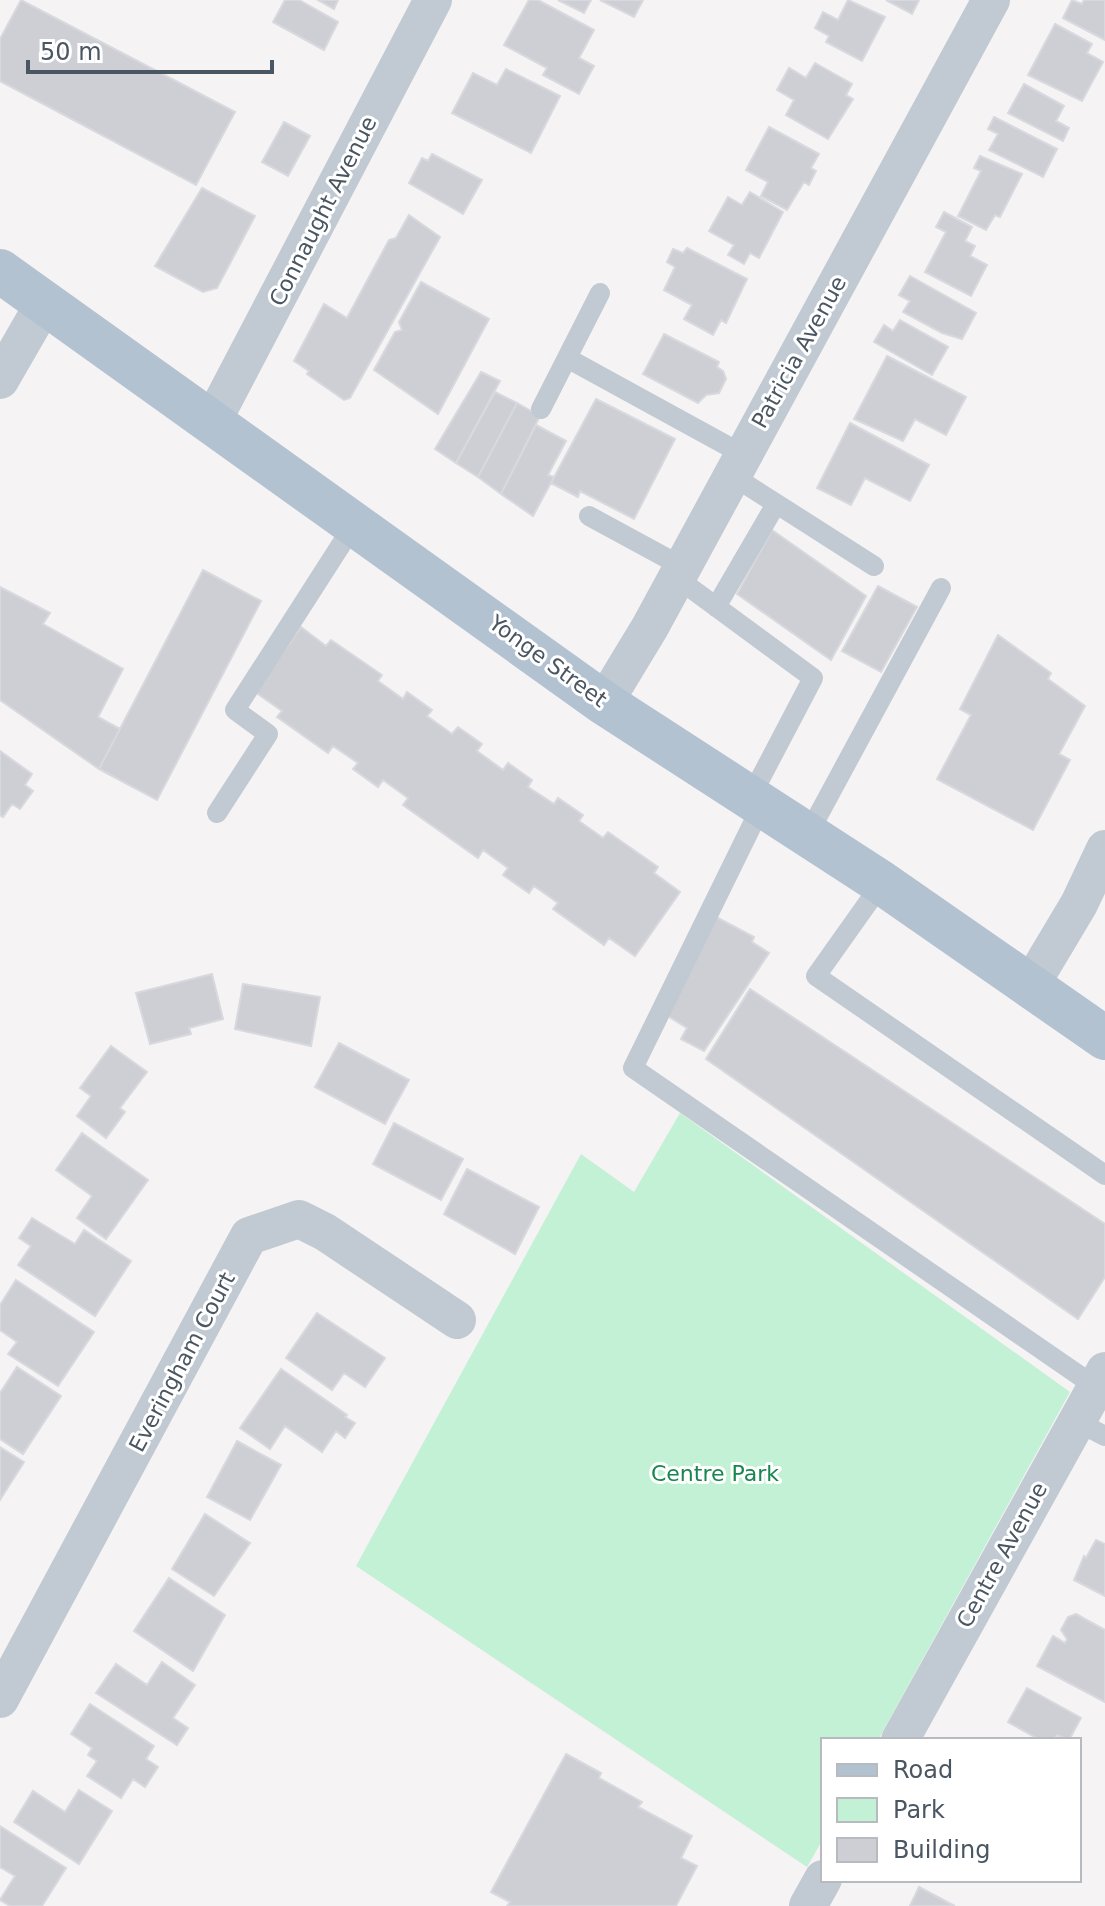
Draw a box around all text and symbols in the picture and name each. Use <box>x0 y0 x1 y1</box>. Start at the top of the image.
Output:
scale bar <box>28 24 272 74</box>
text: 50 m <box>40 38 102 66</box>
street label: Connaught Avenue <box>264 112 382 310</box>
street label: Patricia Avenue <box>747 272 851 432</box>
street label: Yonge Street <box>484 609 612 712</box>
street label: Everingham Court <box>124 1268 240 1456</box>
park label: Centre Park <box>651 1461 779 1486</box>
street label: Centre Avenue <box>952 1478 1052 1632</box>
legend <box>821 1738 1081 1882</box>
text: Road <box>893 1756 953 1784</box>
text: Park <box>893 1796 945 1824</box>
text: Building <box>893 1836 990 1864</box>

